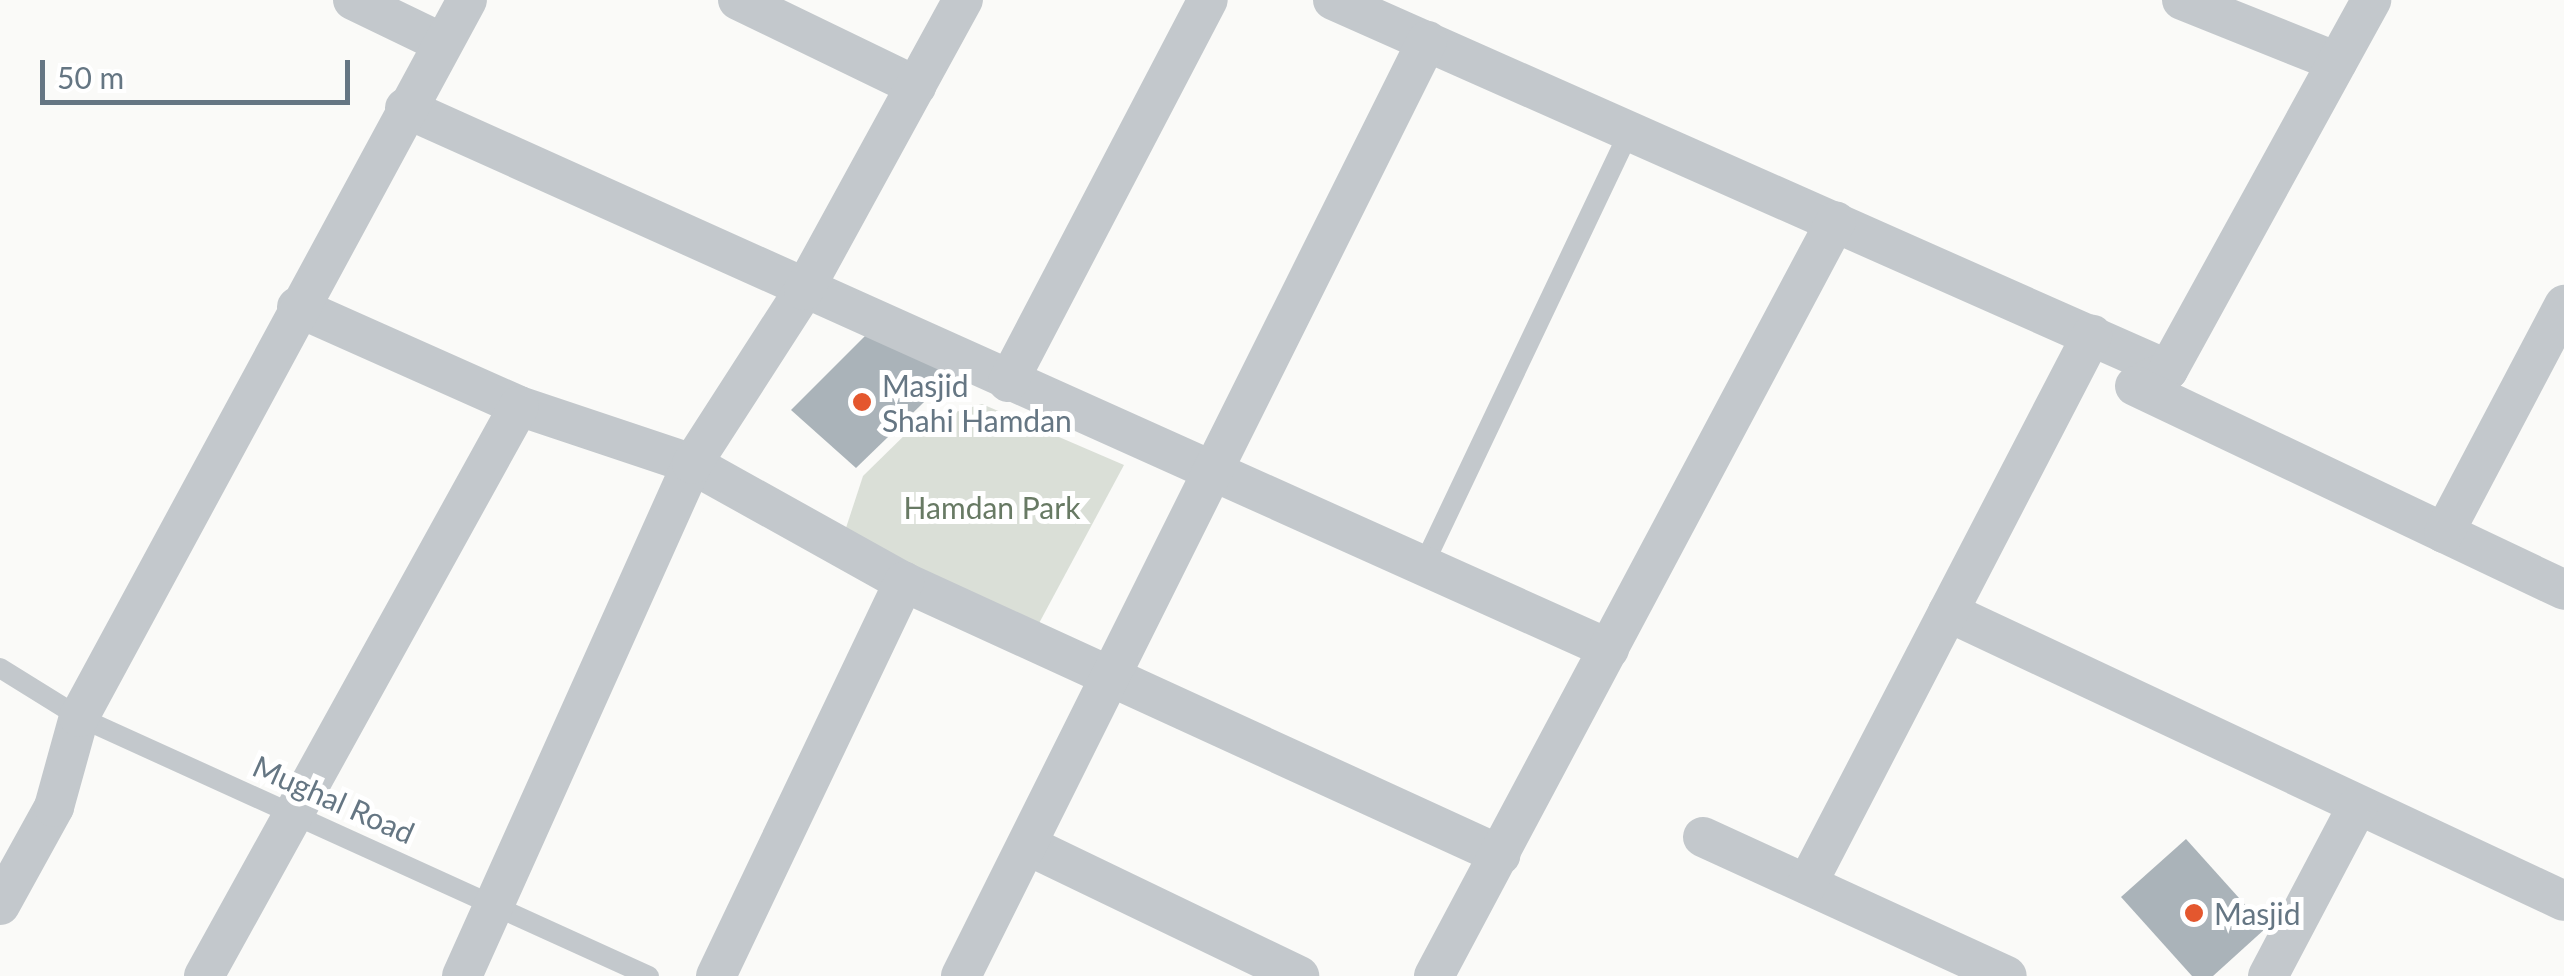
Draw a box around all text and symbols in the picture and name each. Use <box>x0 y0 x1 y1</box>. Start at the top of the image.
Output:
scale bar <box>45 40 355 102</box>
text: 50 m <box>57 59 124 95</box>
place label: Masjid Shahi Hamdan <box>882 367 1072 438</box>
marker: Masjid Shahi Hamdan <box>851 391 873 413</box>
park label: Hamdan Park <box>904 489 1080 525</box>
street label: Mughal Road <box>248 747 420 851</box>
place label: Masjid <box>2214 895 2301 931</box>
marker: Masjid <box>2183 902 2205 924</box>

